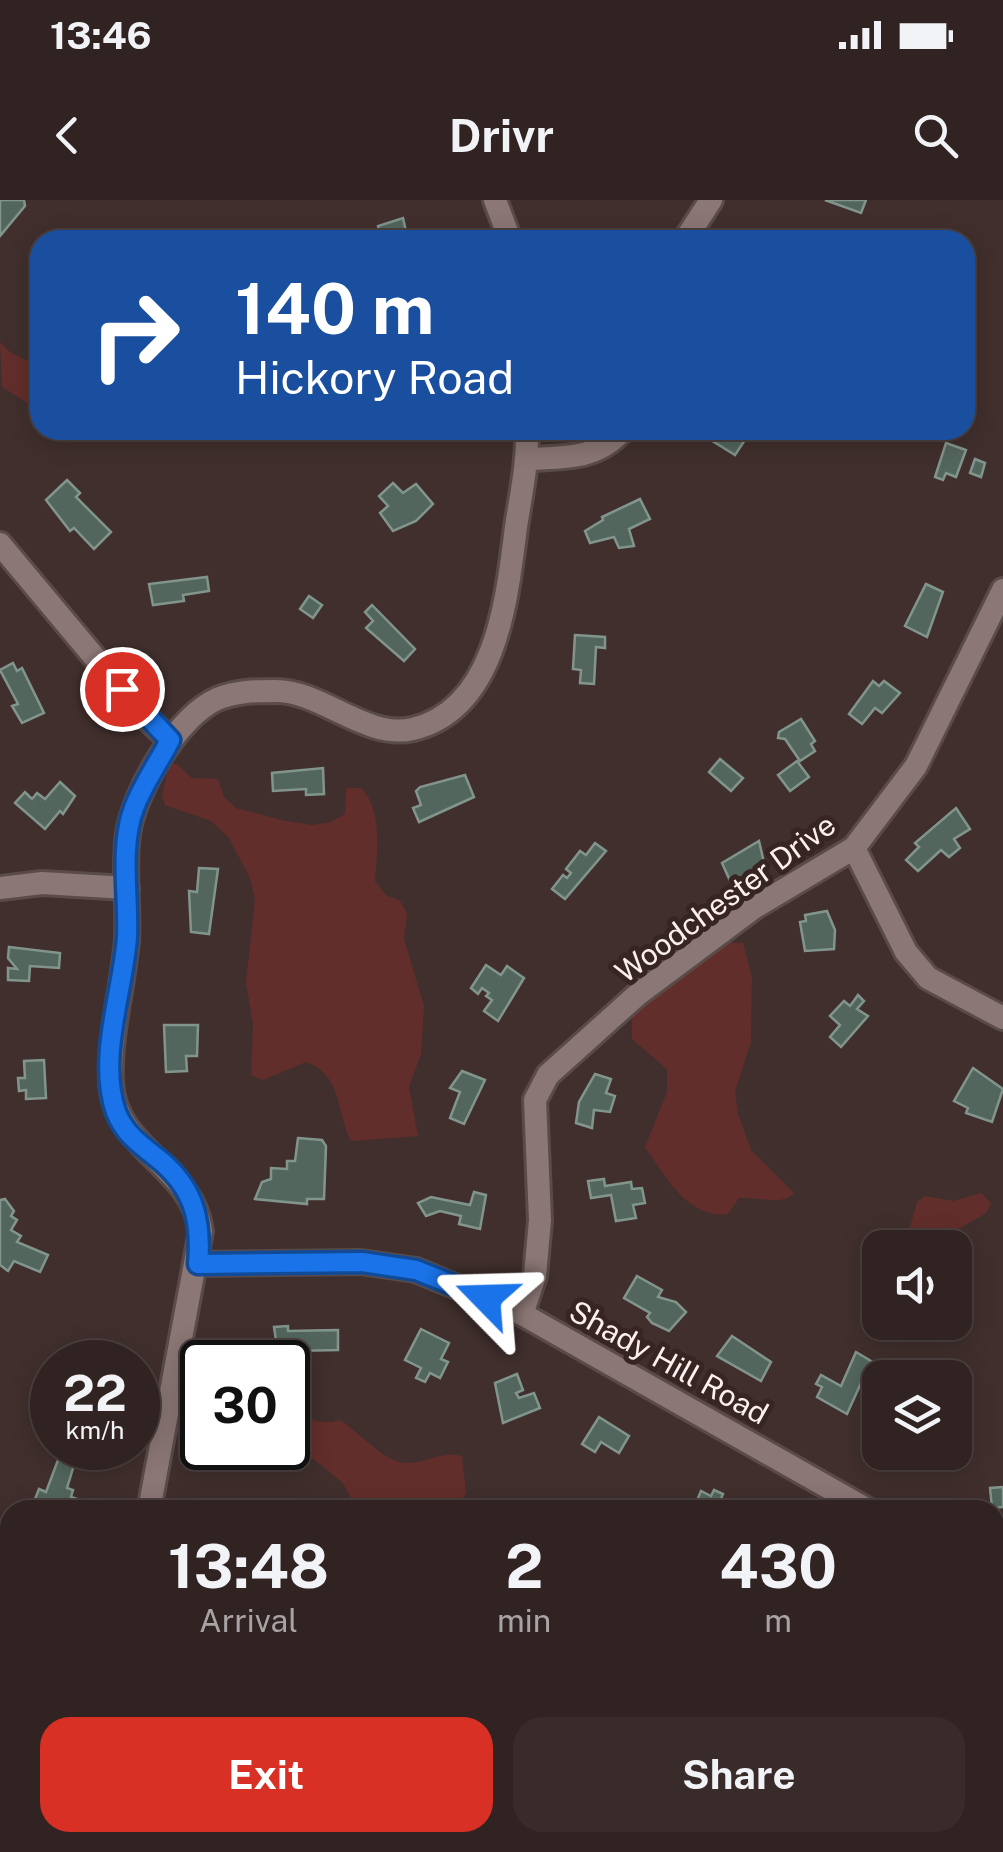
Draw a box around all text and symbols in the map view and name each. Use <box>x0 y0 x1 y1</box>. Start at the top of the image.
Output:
text: 13:46 <box>50 13 152 58</box>
icon: back <box>40 108 95 163</box>
icon: search <box>908 108 963 163</box>
text: Drivr <box>449 109 554 162</box>
text: 140 m <box>235 267 434 350</box>
icon: right <box>70 270 200 400</box>
text: Hickory Road <box>235 351 514 404</box>
pin <box>80 647 165 732</box>
icon: arrive <box>95 662 150 717</box>
street label: Woodchester Drive <box>608 806 842 990</box>
map controls <box>862 1230 972 1470</box>
button: sound <box>862 1230 972 1340</box>
position arrow <box>434 1246 538 1350</box>
street label: Shady Hill Road <box>563 1293 775 1431</box>
speed limit sign: 30 <box>180 1340 310 1470</box>
button: layers <box>862 1360 972 1470</box>
text: 22 <box>63 1363 127 1422</box>
text: km/h <box>66 1415 124 1445</box>
text: 13:48 <box>168 1531 329 1602</box>
text: 2 <box>505 1531 543 1602</box>
text: 430 <box>719 1531 837 1602</box>
text: Arrival <box>199 1602 298 1639</box>
text: min <box>497 1602 551 1639</box>
text: m <box>764 1602 792 1639</box>
button: Exit <box>40 1717 493 1832</box>
button: Share <box>513 1717 965 1832</box>

